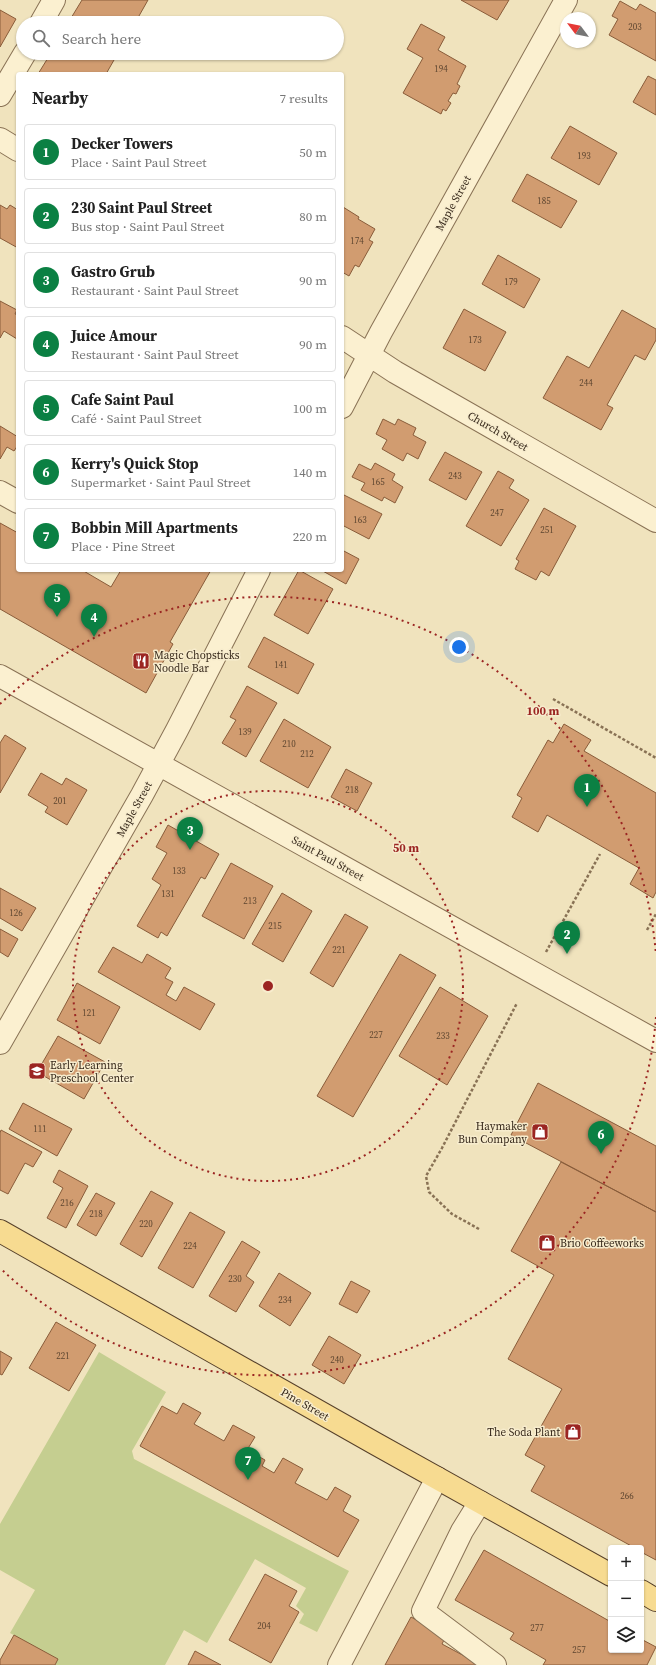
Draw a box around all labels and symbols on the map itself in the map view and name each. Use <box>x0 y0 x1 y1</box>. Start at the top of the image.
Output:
north arrow <box>560 12 596 48</box>
house number: 203 <box>628 21 642 33</box>
house number: 194 <box>434 63 448 75</box>
house number: 193 <box>577 150 591 162</box>
street label: Maple Street <box>432 172 475 234</box>
house number: 185 <box>537 195 551 207</box>
house number: 174 <box>350 235 364 247</box>
house number: 179 <box>504 276 518 288</box>
house number: 173 <box>468 334 482 346</box>
house number: 244 <box>579 377 593 389</box>
street label: Church Street <box>465 408 531 455</box>
house number: 243 <box>448 470 462 482</box>
house number: 165 <box>371 476 385 488</box>
house number: 247 <box>490 507 504 519</box>
house number: 163 <box>353 514 367 526</box>
house number: 251 <box>540 524 554 536</box>
pin: 5 <box>44 584 70 617</box>
pin: 4 <box>81 604 107 637</box>
your location <box>449 637 469 657</box>
place label: Magic Chopsticks Noodle Bar <box>154 648 240 676</box>
restaurant icon: Magic Chopsticks Noodle Bar <box>131 651 151 671</box>
house number: 141 <box>274 659 288 671</box>
text: 100 m <box>527 703 560 719</box>
house number: 139 <box>238 726 252 738</box>
house number: 210 <box>282 738 296 750</box>
house number: 212 <box>300 748 314 760</box>
pin: 1 <box>574 774 600 807</box>
street label: Maple Street <box>113 778 156 840</box>
house number: 218 <box>345 784 359 796</box>
house number: 201 <box>53 795 67 807</box>
pin: 3 <box>177 817 203 850</box>
street label: Saint Paul Street <box>289 832 367 885</box>
text: 50 m <box>393 840 419 856</box>
house number: 133 <box>172 865 186 877</box>
house number: 131 <box>161 888 175 900</box>
house number: 213 <box>243 895 257 907</box>
house number: 126 <box>9 907 23 919</box>
house number: 215 <box>268 920 282 932</box>
pin: 2 <box>554 921 580 954</box>
house number: 221 <box>332 944 346 956</box>
centre of rings <box>261 979 275 993</box>
house number: 121 <box>82 1007 96 1019</box>
house number: 227 <box>369 1029 383 1041</box>
house number: 233 <box>436 1030 450 1042</box>
place label: Early Learning Preschool Center <box>50 1058 134 1086</box>
school or university icon: Early Learning Preschool Center <box>27 1061 47 1081</box>
place label: Haymaker Bun Company <box>458 1119 527 1147</box>
pin: 6 <box>588 1121 614 1154</box>
shop icon: Haymaker Bun Company <box>530 1122 550 1142</box>
house number: 111 <box>33 1123 47 1135</box>
house number: 216 <box>60 1197 74 1209</box>
house number: 218 <box>89 1208 103 1220</box>
house number: 220 <box>139 1218 153 1230</box>
shop icon: Brio Coffeeworks <box>537 1233 557 1253</box>
place label: Brio Coffeeworks <box>560 1236 644 1251</box>
house number: 224 <box>183 1240 197 1252</box>
house number: 230 <box>228 1273 242 1285</box>
house number: 234 <box>278 1294 292 1306</box>
house number: 221 <box>56 1350 70 1362</box>
house number: 240 <box>330 1354 344 1366</box>
street label: Pine Street <box>278 1385 332 1424</box>
shop icon: The Soda Plant <box>563 1422 583 1442</box>
place label: The Soda Plant <box>487 1425 560 1440</box>
pin: 7 <box>235 1447 261 1480</box>
house number: 266 <box>620 1490 634 1502</box>
house number: 204 <box>257 1620 271 1632</box>
house number: 277 <box>530 1622 544 1634</box>
house number: 257 <box>572 1644 586 1656</box>

